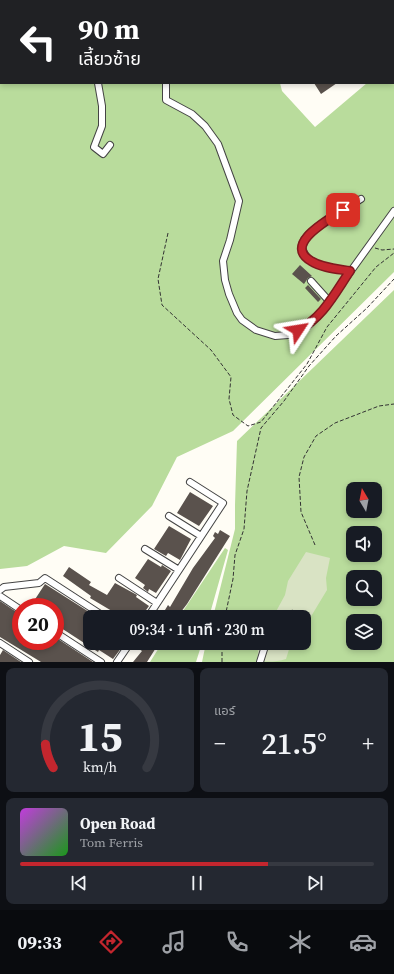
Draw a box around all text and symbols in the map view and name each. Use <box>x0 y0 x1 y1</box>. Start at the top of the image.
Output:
text: 90 m <box>78 10 140 48</box>
icon: left <box>12 16 64 68</box>
text: เลี้ยวซ้าย <box>78 46 141 71</box>
pin <box>326 193 360 227</box>
icon: arrive <box>332 199 354 221</box>
position arrow <box>277 309 319 351</box>
north arrow <box>346 482 382 518</box>
map controls <box>346 482 382 650</box>
button: sound <box>346 526 382 562</box>
button: search <box>346 570 382 606</box>
speed limit sign: 20 <box>12 598 64 650</box>
button: layers <box>346 614 382 650</box>
text: 09:34 · 1 นาที · 230 m <box>130 619 264 640</box>
text: แอร์ <box>214 702 235 719</box>
text: 15 <box>77 708 123 765</box>
text: 21.5° <box>261 723 327 764</box>
text: − <box>214 728 226 758</box>
text: + <box>362 728 374 758</box>
text: km/h <box>83 757 117 777</box>
text: Open Road <box>80 813 155 834</box>
text: Tom Ferris <box>80 834 143 851</box>
icon: previous <box>68 872 90 894</box>
icon: pause <box>186 872 208 894</box>
icon: next <box>304 872 326 894</box>
icon: directions <box>97 928 125 956</box>
icon: music <box>160 928 188 956</box>
icon: phone <box>223 928 251 956</box>
icon: climate <box>286 928 314 956</box>
icon: car <box>349 928 377 956</box>
text: 09:33 <box>17 930 62 955</box>

